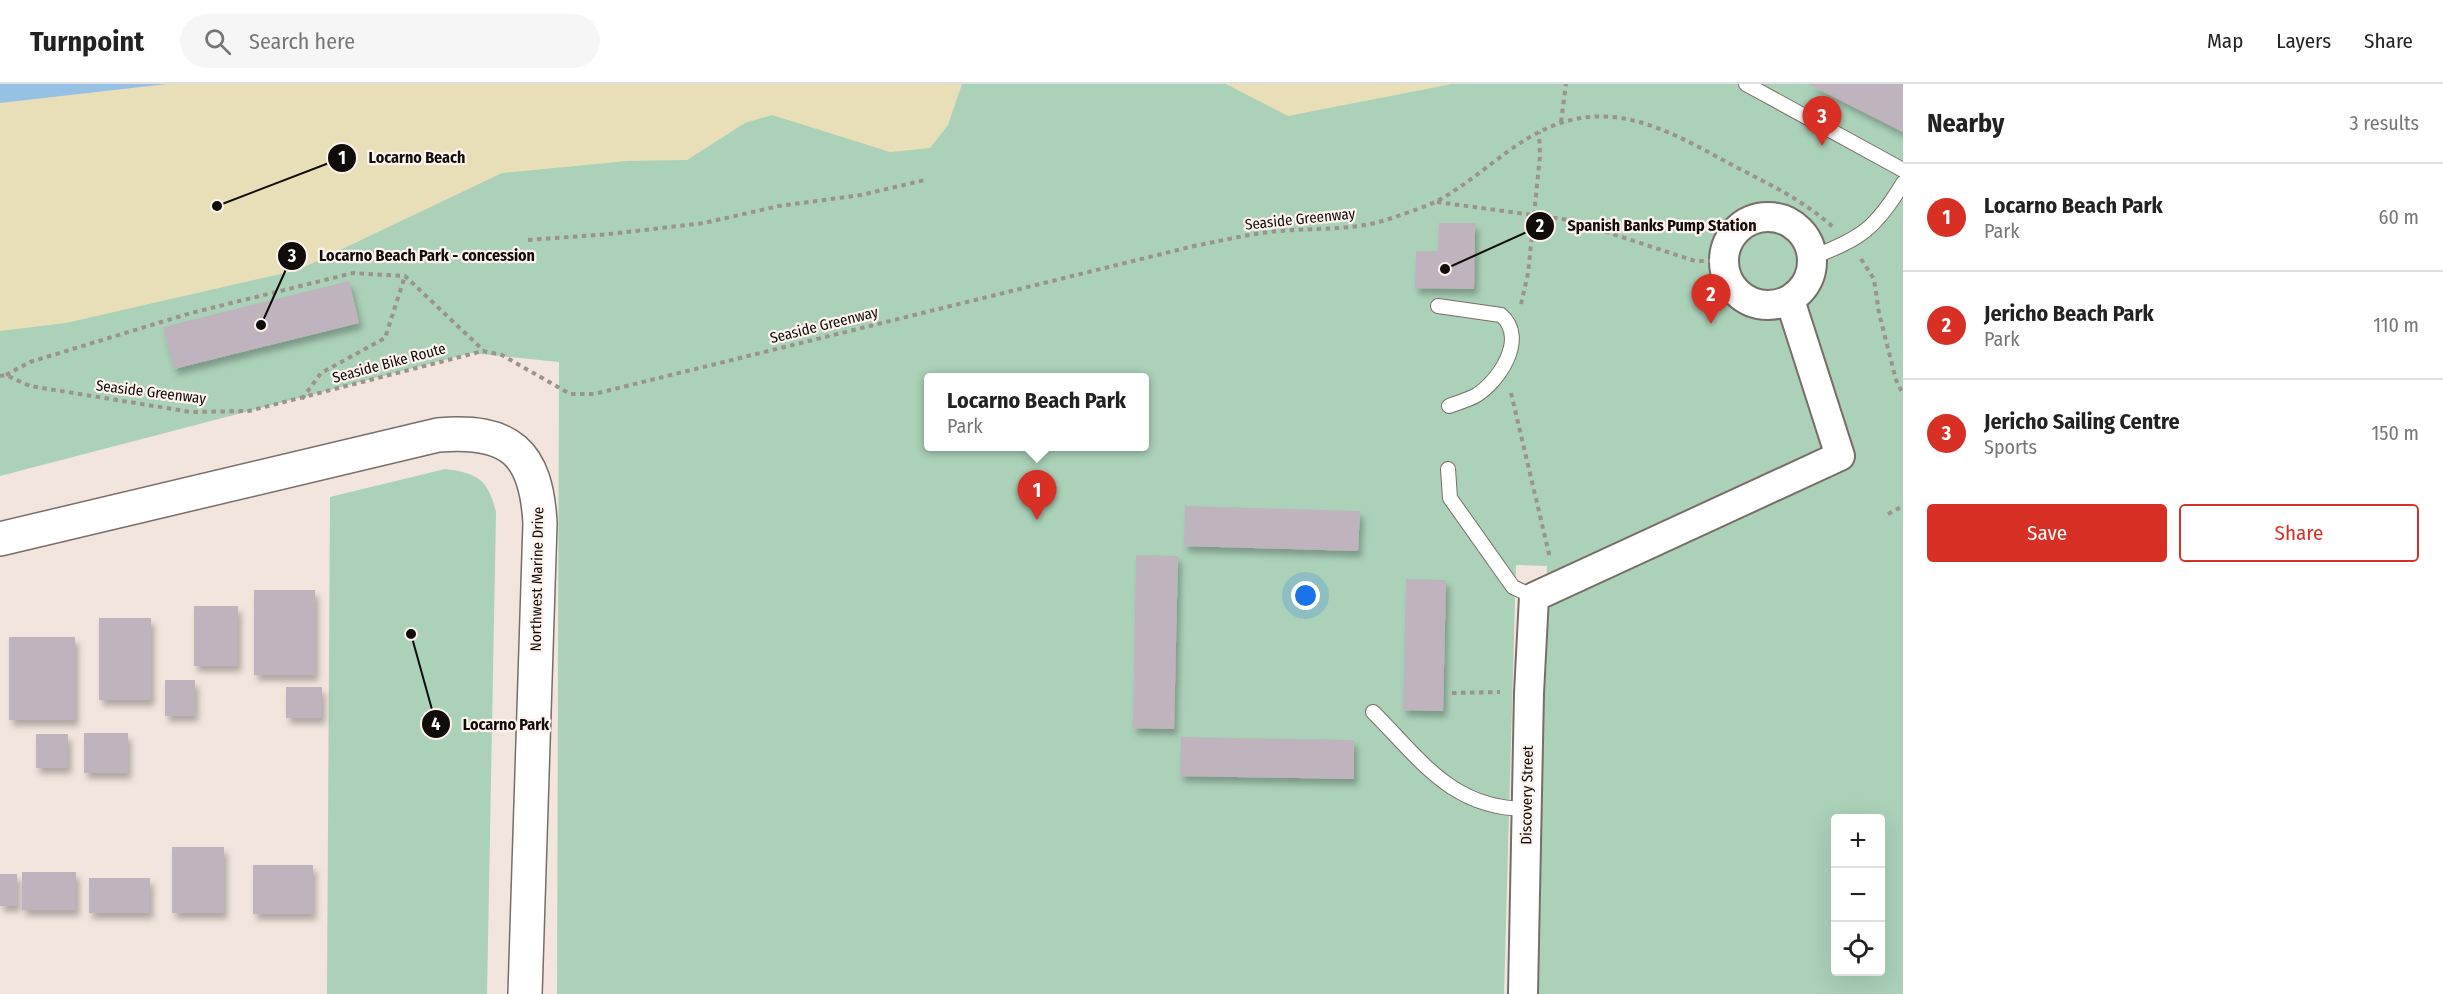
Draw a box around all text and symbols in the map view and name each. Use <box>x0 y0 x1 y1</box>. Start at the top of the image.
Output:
search box <box>180 14 600 68</box>
text: Turnpoint <box>30 25 144 58</box>
icon: search <box>201 25 234 58</box>
text: Search here <box>249 28 355 55</box>
text: Map <box>2207 28 2243 54</box>
text: Layers <box>2276 28 2331 54</box>
text: Share <box>2364 28 2413 54</box>
pin: 3 <box>1802 97 1842 146</box>
text: Nearby <box>1927 108 2004 139</box>
text: 3 results <box>2350 111 2419 135</box>
callout: Locarno Beach <box>327 141 477 175</box>
text: 1 <box>338 147 346 169</box>
text: Locarno Beach <box>369 148 465 167</box>
text: Locarno Beach Park <box>1984 192 2163 219</box>
street label: Seaside Greenway <box>1244 204 1356 234</box>
text: 1 <box>1942 205 1951 229</box>
text: 60 m <box>2379 205 2419 229</box>
callout: Spanish Banks Pump Station <box>1525 209 1768 243</box>
text: 2 <box>1535 215 1544 237</box>
text: Spanish Banks Pump Station <box>1567 216 1757 235</box>
text: Park <box>1984 219 2020 243</box>
callout: Locarno Beach Park - concession <box>277 239 547 273</box>
text: 3 <box>287 245 297 267</box>
text: Locarno Beach Park - concession <box>319 246 535 265</box>
pin: 2 <box>1692 274 1730 324</box>
text: Jericho Beach Park <box>1984 300 2154 327</box>
street label: Seaside Greenway <box>768 303 880 347</box>
text: 2 <box>1942 313 1951 337</box>
text: 110 m <box>2373 313 2419 337</box>
text: Park <box>1984 327 2020 351</box>
street label: Seaside Bike Route <box>330 339 448 387</box>
popup <box>924 373 1149 451</box>
street label: Seaside Greenway <box>95 376 207 408</box>
text: Locarno Beach Park <box>947 387 1126 414</box>
text: Jericho Sailing Centre <box>1984 408 2180 435</box>
text: Park <box>947 414 983 438</box>
text: 3 <box>1942 421 1951 445</box>
text: 150 m <box>2372 421 2419 445</box>
text: Sports <box>1984 435 2037 459</box>
pin: 1 <box>1018 470 1056 520</box>
button: Save <box>1927 504 2167 562</box>
button: Share <box>2179 504 2419 562</box>
street label: Northwest Marine Drive <box>527 506 547 652</box>
your location <box>1291 581 1320 610</box>
callout: Locarno Park <box>421 707 561 741</box>
text: 4 <box>431 713 441 735</box>
text: Locarno Park <box>463 715 550 734</box>
street label: Discovery Street <box>1517 745 1537 845</box>
map controls <box>1831 814 1885 976</box>
button: + <box>1831 814 1885 868</box>
button: − <box>1831 868 1885 922</box>
button: locate <box>1831 922 1885 976</box>

